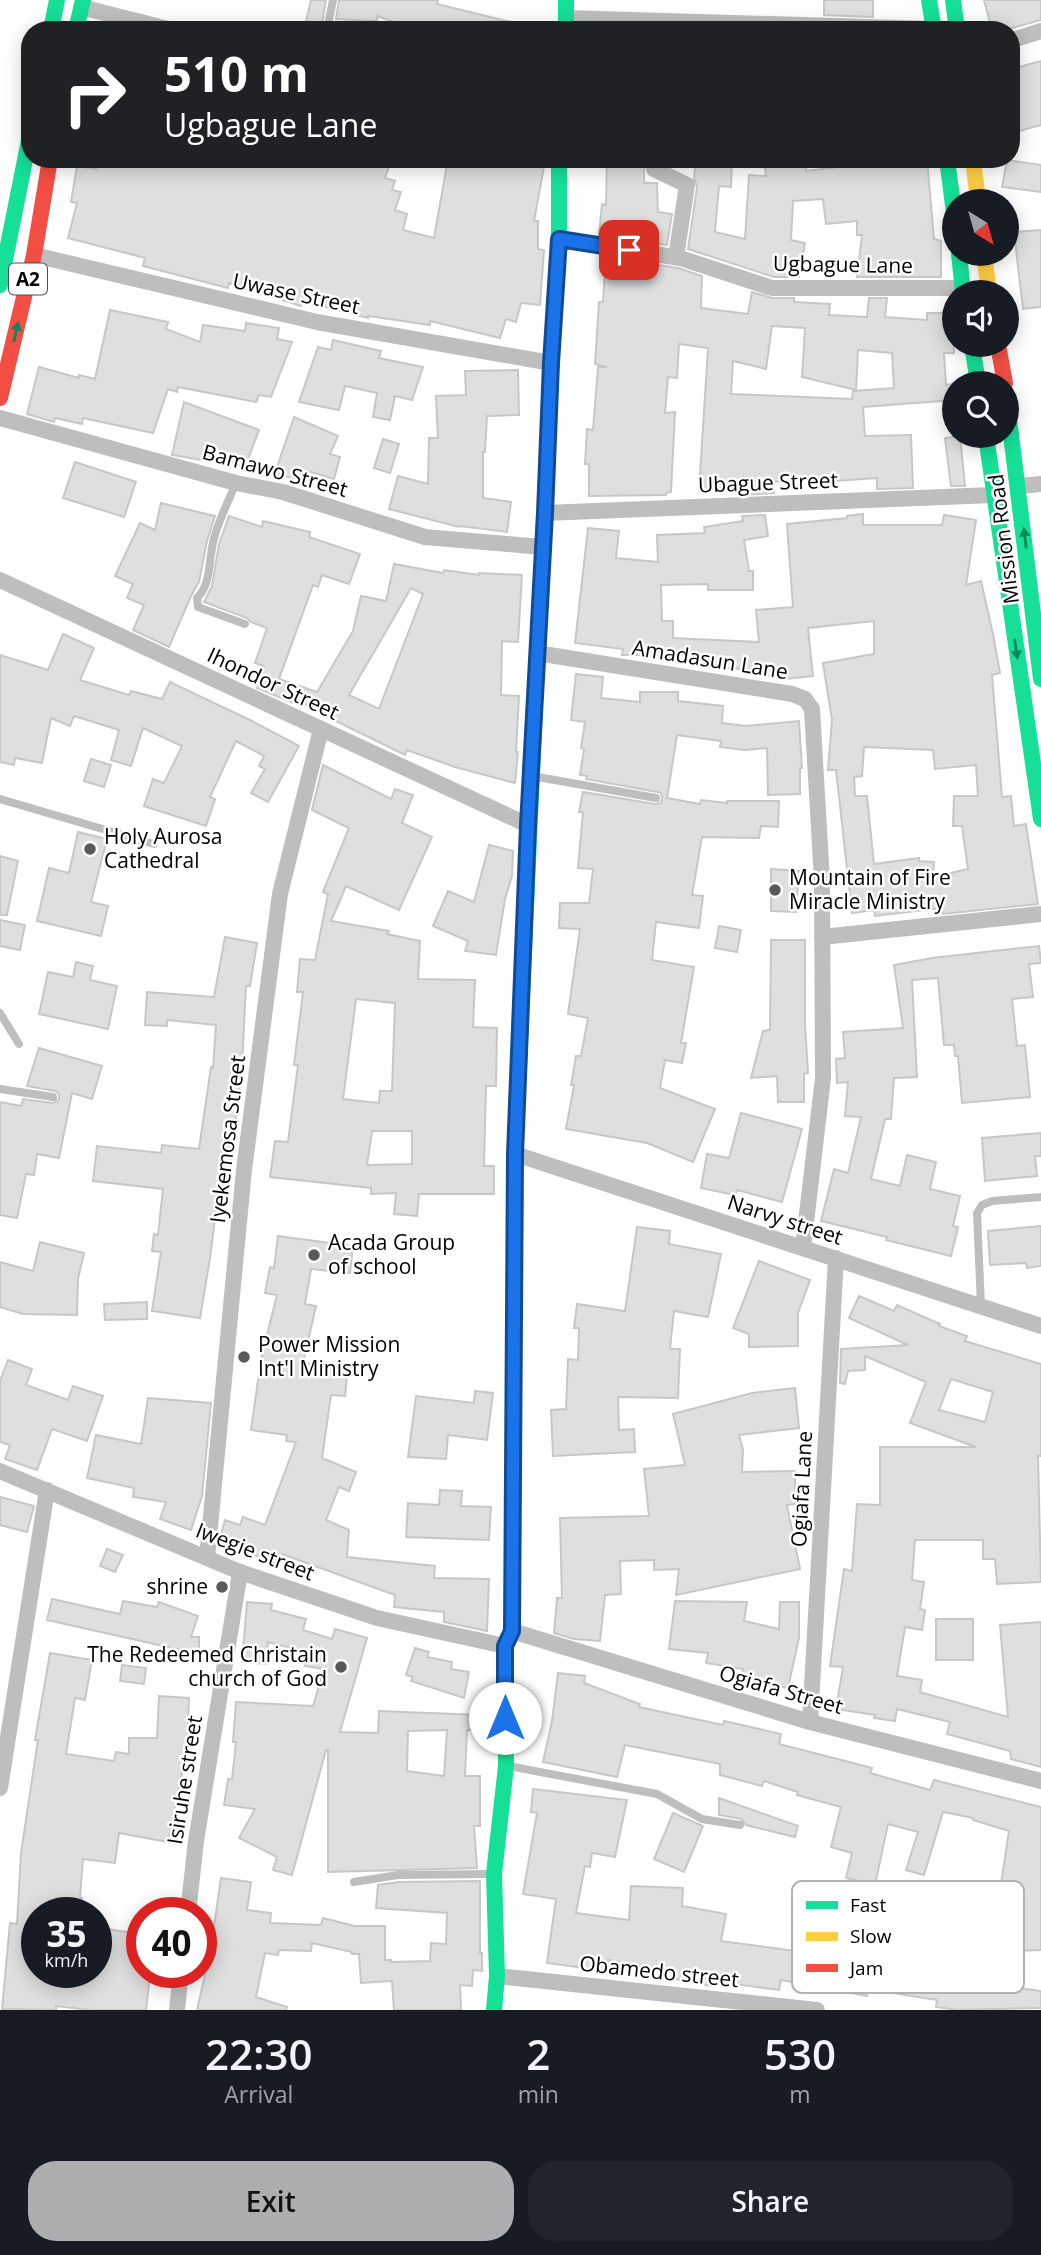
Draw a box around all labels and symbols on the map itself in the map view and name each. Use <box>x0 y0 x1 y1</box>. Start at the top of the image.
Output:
north arrow <box>942 189 1018 266</box>
pin <box>599 220 659 280</box>
street label: Ugbague Lane <box>773 249 913 279</box>
road number: A2 <box>9 264 47 294</box>
street label: Uwase Street <box>230 266 362 320</box>
one-way arrow <box>11 321 22 343</box>
street label: Bamawo Street <box>200 437 351 503</box>
street label: Ubague Street <box>698 466 838 498</box>
street label: Mission Road <box>981 473 1025 606</box>
one-way arrow <box>1019 527 1030 549</box>
street label: Amadasun Lane <box>630 633 790 685</box>
one-way arrow <box>1011 638 1022 660</box>
street label: Ihondor Street <box>203 640 344 726</box>
place label: Holy Aurosa Cathedral <box>104 822 222 874</box>
marker: Holy Aurosa Cathedral <box>82 841 98 857</box>
place label: Mountain of Fire Miracle Ministry <box>789 863 951 915</box>
marker: Mountain of Fire Miracle Ministry <box>767 882 783 898</box>
street label: Iyekemosa Street <box>203 1053 251 1224</box>
street label: Narvy street <box>724 1187 847 1251</box>
place label: Acada Group of school <box>328 1228 455 1280</box>
marker: Acada Group of school <box>306 1247 322 1263</box>
place label: Power Mission Int'l Ministry <box>258 1330 400 1382</box>
marker: Power Mission Int'l Ministry <box>236 1349 252 1365</box>
street label: Ogiafa Lane <box>784 1430 818 1548</box>
street label: Iwegie street <box>192 1516 319 1587</box>
place label: shrine <box>147 1572 208 1600</box>
marker: shrine <box>214 1579 230 1595</box>
place label: The Redeemed Christain church of God <box>87 1640 327 1692</box>
street label: Ogiafa Street <box>716 1658 846 1720</box>
marker: The Redeemed Christain church of God <box>333 1659 349 1675</box>
position arrow <box>468 1681 542 1755</box>
street label: Isiruhe street <box>160 1713 208 1846</box>
legend <box>792 1881 1024 1993</box>
text: Fast <box>850 1892 886 1918</box>
speed limit sign: 40 <box>126 1897 217 1988</box>
text: Slow <box>850 1923 892 1949</box>
street label: Obamedo street <box>578 1949 740 1993</box>
text: Jam <box>848 1955 883 1981</box>

